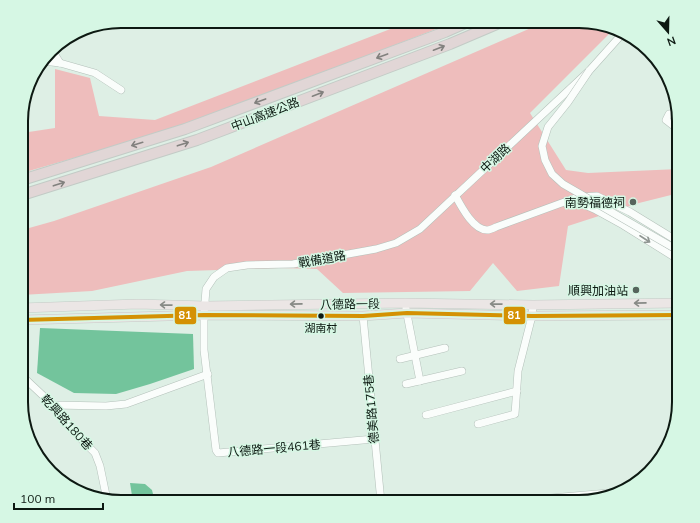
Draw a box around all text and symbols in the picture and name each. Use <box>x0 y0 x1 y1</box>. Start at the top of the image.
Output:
north arrow <box>648 12 688 52</box>
text: N <box>665 33 678 49</box>
one-way arrow <box>433 44 445 52</box>
one-way arrow <box>376 52 388 60</box>
one-way arrow <box>311 90 323 98</box>
street label: 中山高速公路 <box>229 94 301 134</box>
one-way arrow <box>254 97 266 105</box>
one-way arrow <box>176 140 188 148</box>
street label: 中湖路 <box>477 140 513 176</box>
one-way arrow <box>131 141 144 148</box>
one-way arrow <box>52 180 65 187</box>
place label: 南勢福德祠 <box>565 195 625 210</box>
marker: 南勢福德祠 <box>628 197 638 207</box>
one-way arrow <box>639 234 650 243</box>
street label: 戰備道路 <box>297 247 347 271</box>
place label: 順興加油站 <box>568 283 628 298</box>
marker: 順興加油站 <box>631 285 641 295</box>
street label: 八德路一段 <box>320 296 380 312</box>
one-way arrow <box>634 299 647 307</box>
one-way arrow <box>290 300 303 308</box>
one-way arrow <box>490 300 503 308</box>
one-way arrow <box>160 301 173 309</box>
line badge: 81 <box>174 306 197 325</box>
line badge: 81 <box>503 306 526 325</box>
text: 81 <box>178 308 192 322</box>
text: 81 <box>507 308 521 322</box>
marker: 湖南村 <box>316 311 326 321</box>
place label: 湖南村 <box>305 321 338 335</box>
street label: 德美路175巷 <box>360 374 382 444</box>
street label: 乾興路180巷 <box>38 391 96 453</box>
street label: 八德路一段461巷 <box>227 436 321 460</box>
scale bar <box>14 485 103 511</box>
text: 100 m <box>20 491 55 506</box>

